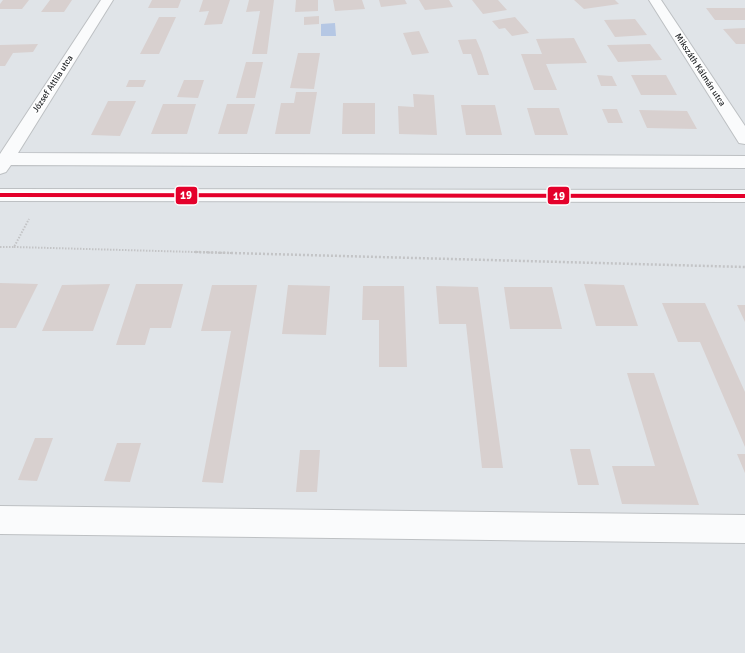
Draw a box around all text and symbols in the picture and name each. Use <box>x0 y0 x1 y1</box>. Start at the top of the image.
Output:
street label: Mikszáth Kálmán utca <box>672 31 728 109</box>
street label: József Attila utca <box>30 53 76 115</box>
line badge: 19 <box>175 186 198 205</box>
line badge: 19 <box>547 186 570 205</box>
text: 19 <box>180 189 192 202</box>
text: 19 <box>553 190 565 203</box>

